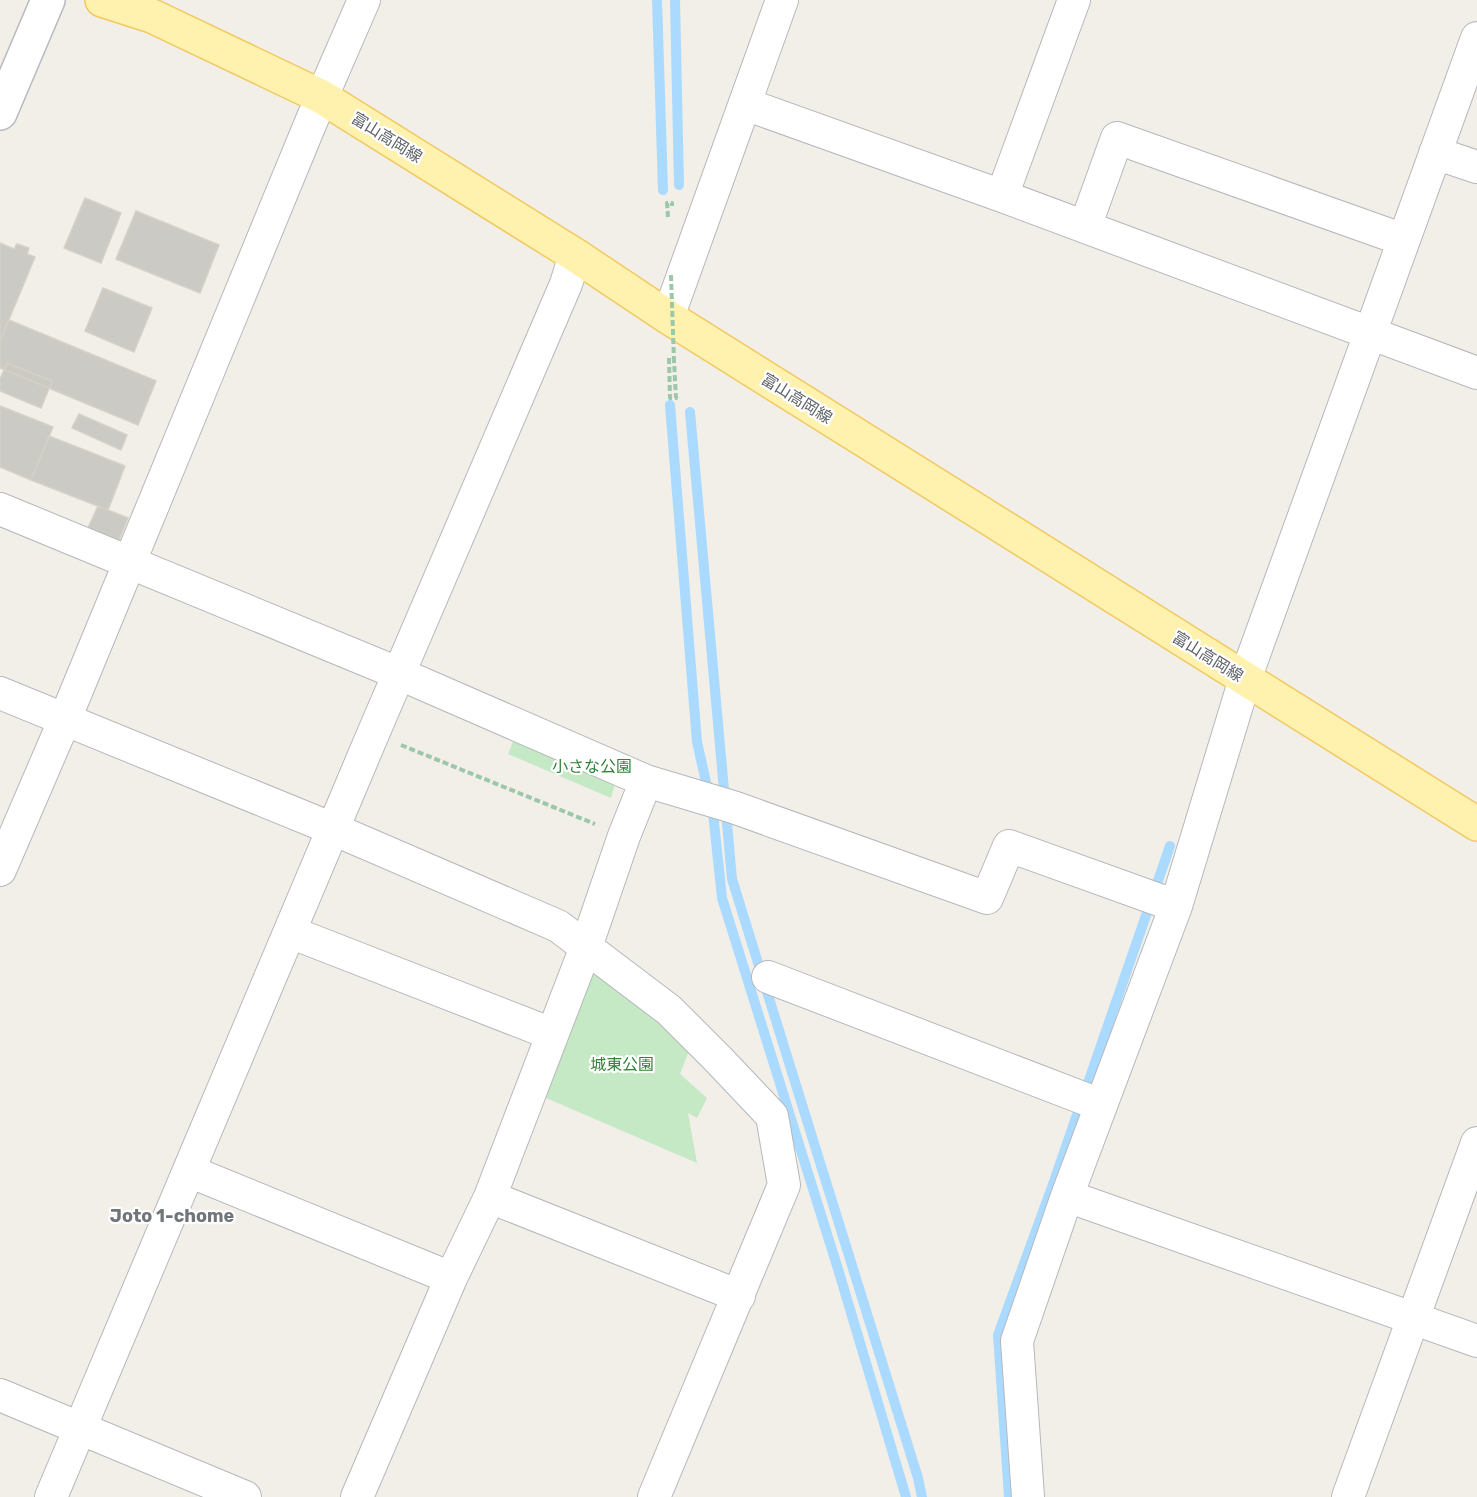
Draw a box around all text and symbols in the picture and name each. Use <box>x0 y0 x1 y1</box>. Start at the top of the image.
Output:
street label: 富山高岡線 <box>348 108 426 167</box>
street label: 富山高岡線 <box>758 369 836 428</box>
street label: 富山高岡線 <box>1169 627 1247 686</box>
park label: 小さな公園 <box>552 757 632 776</box>
park label: 城東公園 <box>590 1055 654 1074</box>
district label: Joto 1-chome <box>110 1205 234 1227</box>

